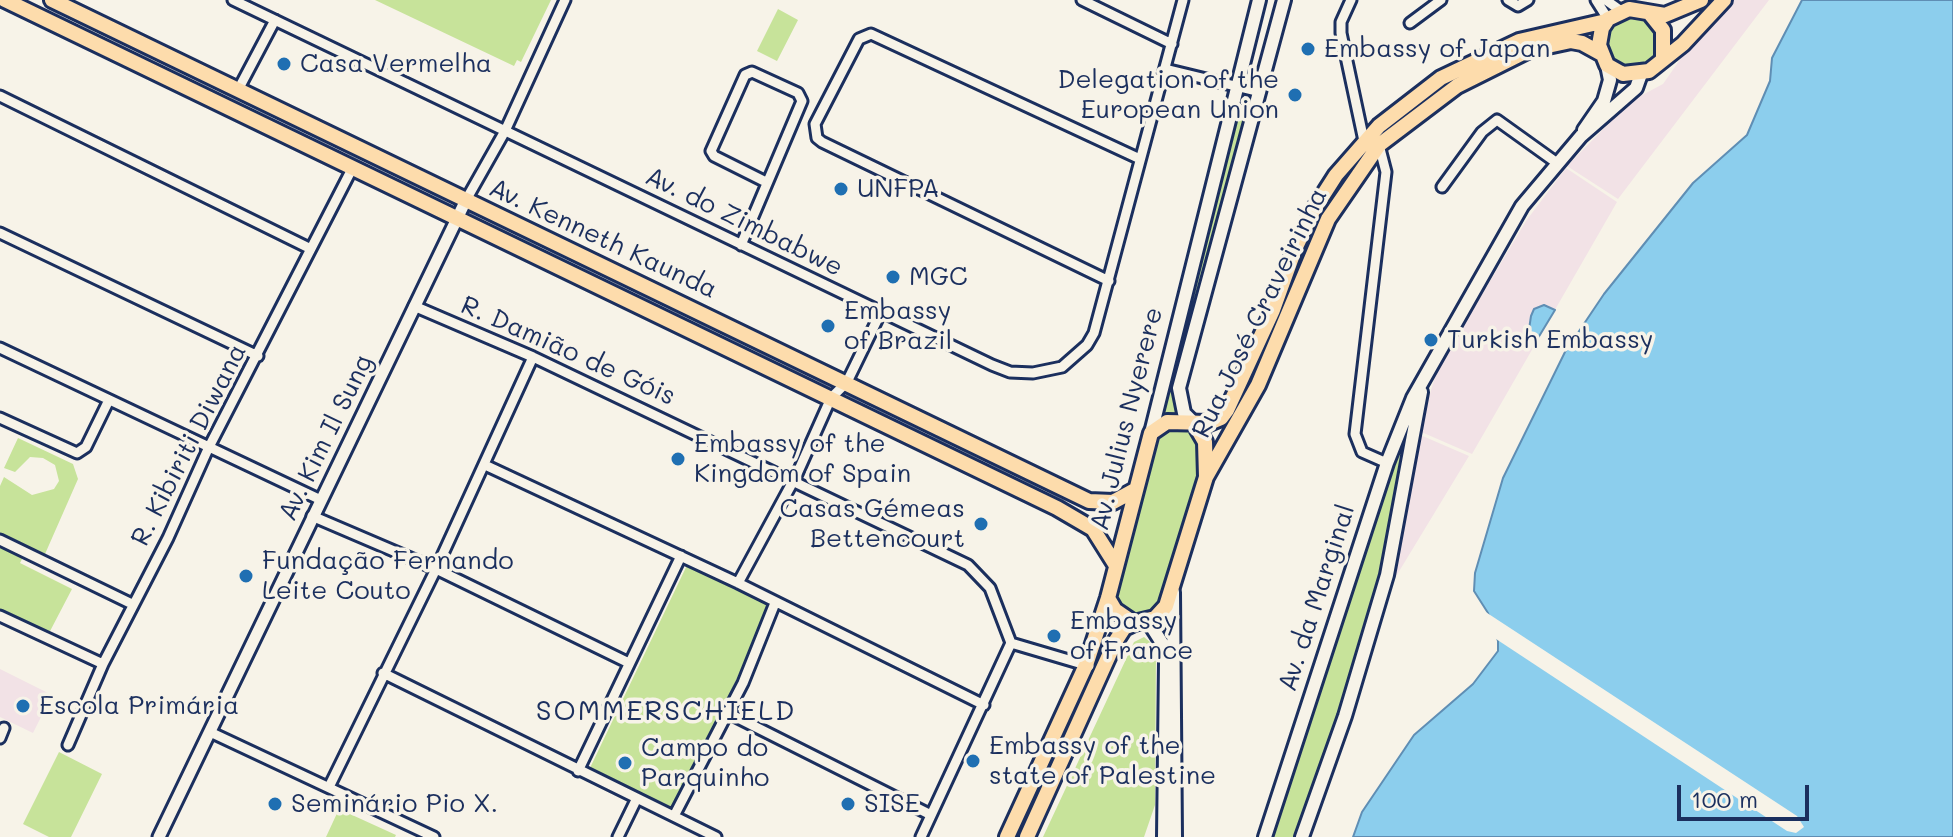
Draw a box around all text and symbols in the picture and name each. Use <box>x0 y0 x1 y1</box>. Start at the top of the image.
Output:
place label: Embassy of Japan <box>1324 33 1551 65</box>
marker: Embassy of Japan <box>1299 40 1317 58</box>
place label: Casa Vermelha <box>300 48 492 80</box>
marker: Casa Vermelha <box>275 55 293 73</box>
place label: Delegation of the European Union <box>1058 64 1279 126</box>
marker: Delegation of the European Union <box>1286 86 1304 104</box>
street label: Av. do Zimbabwe <box>640 161 848 283</box>
street label: Av. Kenneth Kaunda <box>484 172 722 306</box>
place label: UNFPA <box>857 173 940 205</box>
marker: UNFPA <box>832 180 850 198</box>
street label: Rua José Craveirinha <box>1186 183 1334 443</box>
place label: MGC <box>909 261 968 293</box>
marker: MGC <box>884 268 902 286</box>
street label: R. Damião de Góis <box>456 290 680 412</box>
place label: Embassy of Brazil <box>844 295 952 356</box>
street label: Av. Julius Nyerere <box>1084 304 1170 534</box>
marker: Embassy of Brazil <box>819 317 837 335</box>
place label: Turkish Embassy <box>1447 324 1653 356</box>
marker: Turkish Embassy <box>1422 331 1440 349</box>
street label: R. Kibiriti Diwana <box>125 339 253 551</box>
street label: Av. Kim Il Sung <box>272 350 380 526</box>
place label: Embassy of the Kingdom of Spain <box>694 428 911 490</box>
marker: Embassy of the Kingdom of Spain <box>669 450 687 468</box>
place label: Casas Gémeas Bettencourt <box>779 493 965 554</box>
street label: Av. da Marginal <box>1272 501 1362 695</box>
marker: Casas Gémeas Bettencourt <box>972 515 990 533</box>
place label: Fundação Fernando Leite Couto <box>262 545 514 606</box>
marker: Fundação Fernando Leite Couto <box>237 567 255 585</box>
place label: Embassy of France <box>1070 605 1193 666</box>
marker: Embassy of France <box>1045 627 1063 645</box>
place label: Escola Primária <box>39 690 239 722</box>
district label: SOMMERSCHIELD <box>536 694 796 728</box>
marker: Escola Primária <box>14 697 32 715</box>
place label: Embassy of the state of Palestine <box>989 730 1216 792</box>
place label: Campo do Parquinho <box>641 732 769 794</box>
marker: Embassy of the state of Palestine <box>964 752 982 770</box>
marker: Campo do Parquinho <box>616 754 634 772</box>
scale bar <box>1681 769 1813 819</box>
text: 100 m <box>1691 783 1758 814</box>
place label: Seminário Pio X. <box>291 788 498 820</box>
place label: SISE <box>864 788 920 820</box>
marker: Seminário Pio X. <box>266 795 284 813</box>
marker: SISE <box>839 795 857 813</box>

